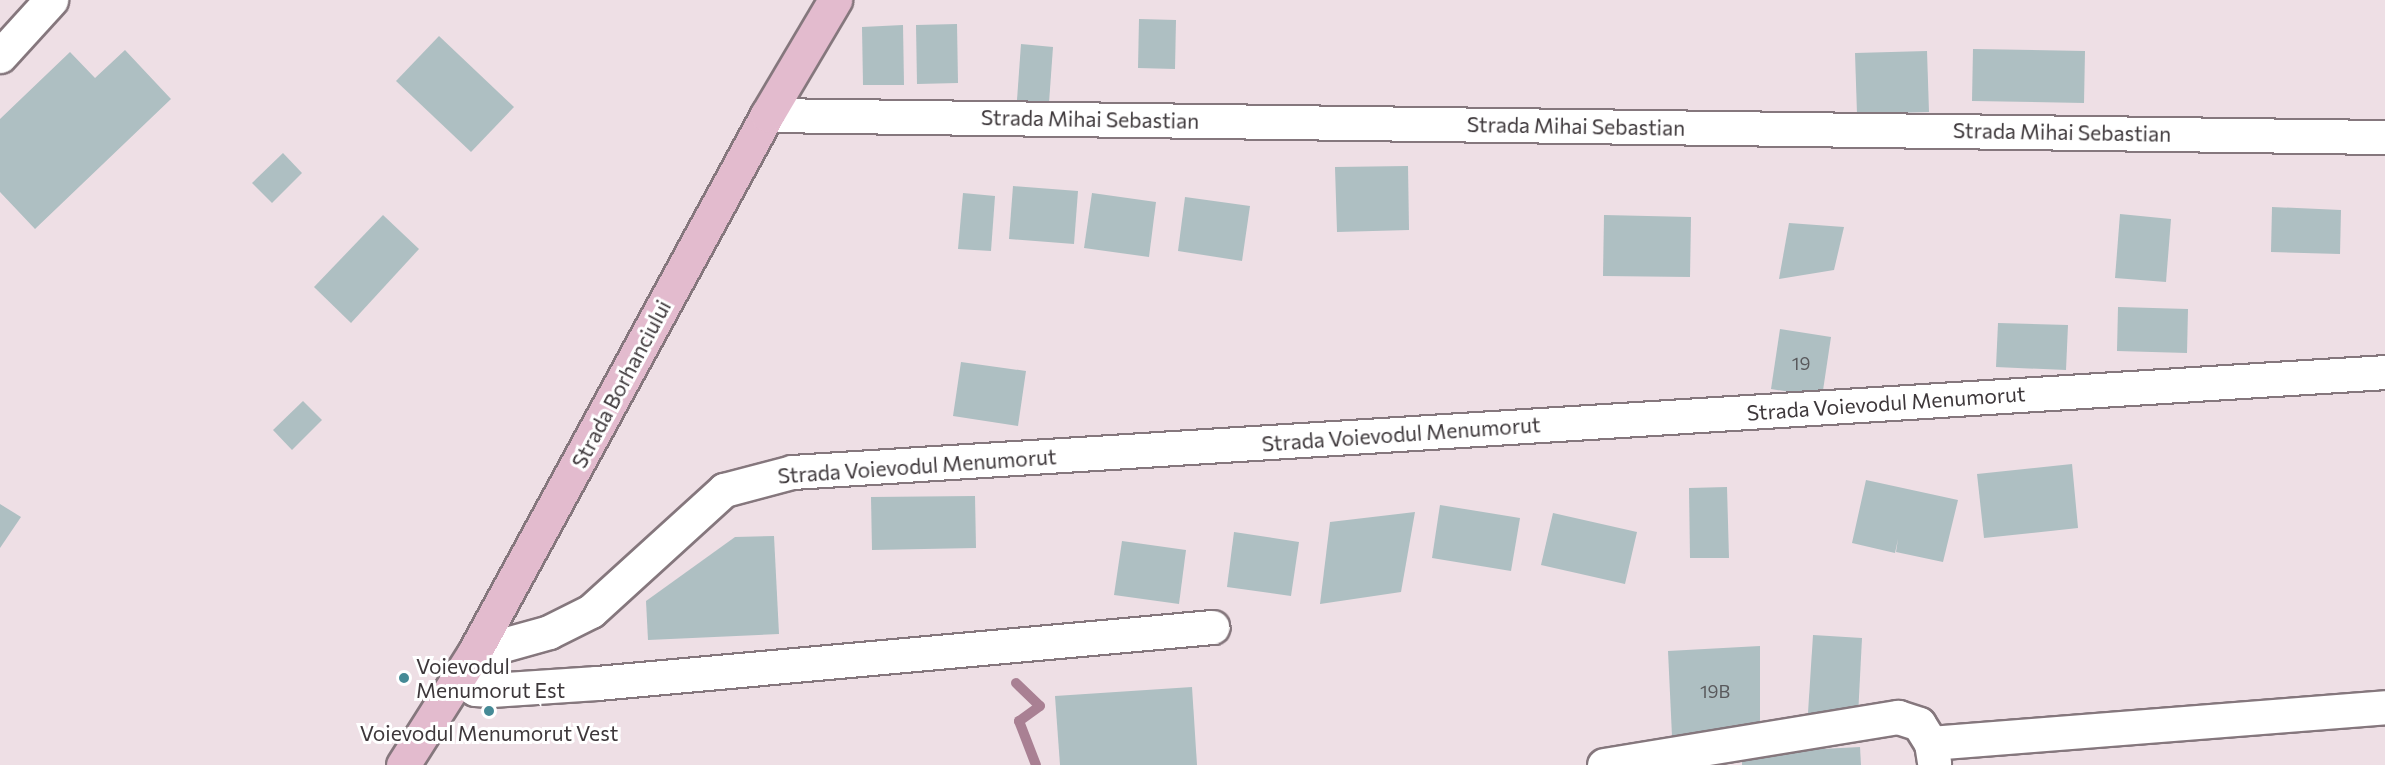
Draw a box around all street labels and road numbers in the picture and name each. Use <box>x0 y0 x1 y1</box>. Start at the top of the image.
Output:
street label: Strada Mihai Sebastian <box>981 104 1199 134</box>
street label: Strada Mihai Sebastian <box>1467 111 1685 141</box>
street label: Strada Mihai Sebastian <box>1953 117 2171 147</box>
street label: Strada Borhanciului <box>566 296 676 472</box>
street label: Strada Voievodul Menumorut <box>1746 381 2026 425</box>
street label: Strada Voievodul Menumorut <box>1261 412 1541 456</box>
street label: Strada Voievodul Menumorut <box>777 444 1057 488</box>

